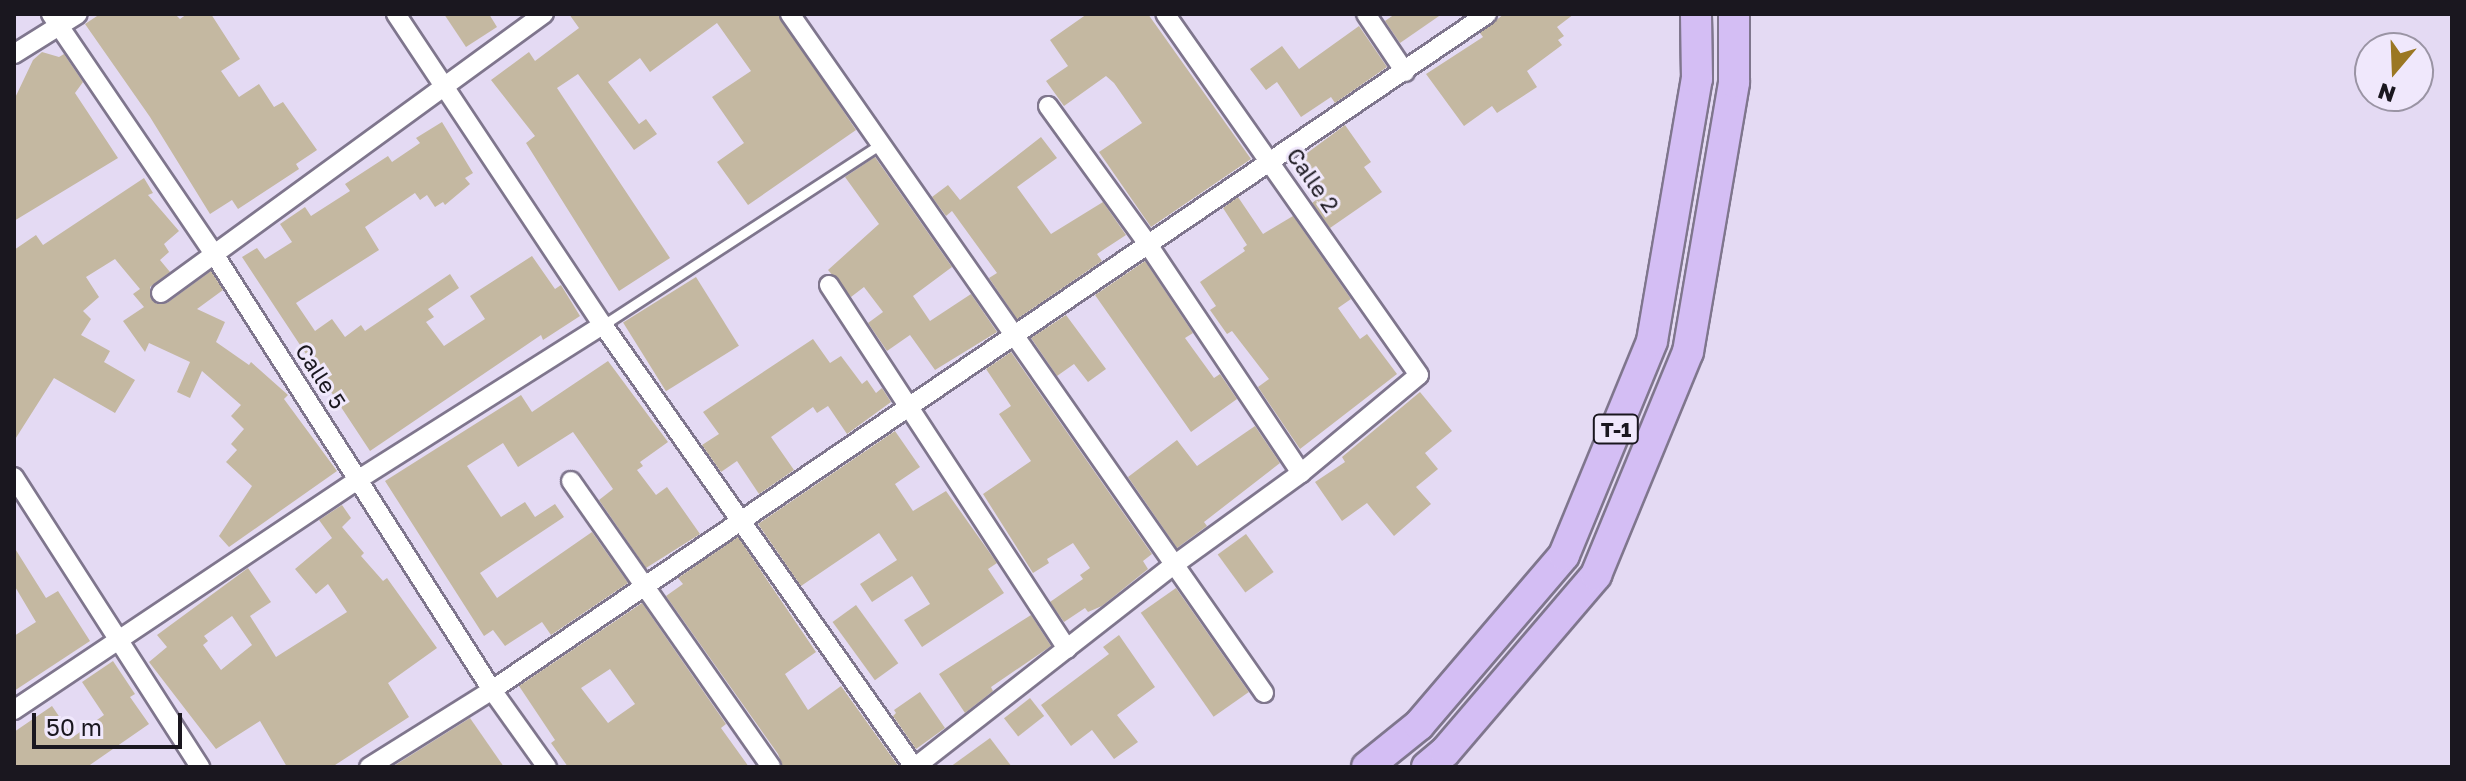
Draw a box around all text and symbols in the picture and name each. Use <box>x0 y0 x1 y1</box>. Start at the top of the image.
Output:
north arrow <box>2354 32 2434 112</box>
text: N <box>2374 78 2399 109</box>
street label: Calle 2 <box>1281 143 1345 217</box>
street label: Calle 5 <box>290 339 352 413</box>
road number: T-1 <box>1592 413 1640 445</box>
scale bar <box>36 697 186 747</box>
text: 50 m <box>46 712 102 741</box>

